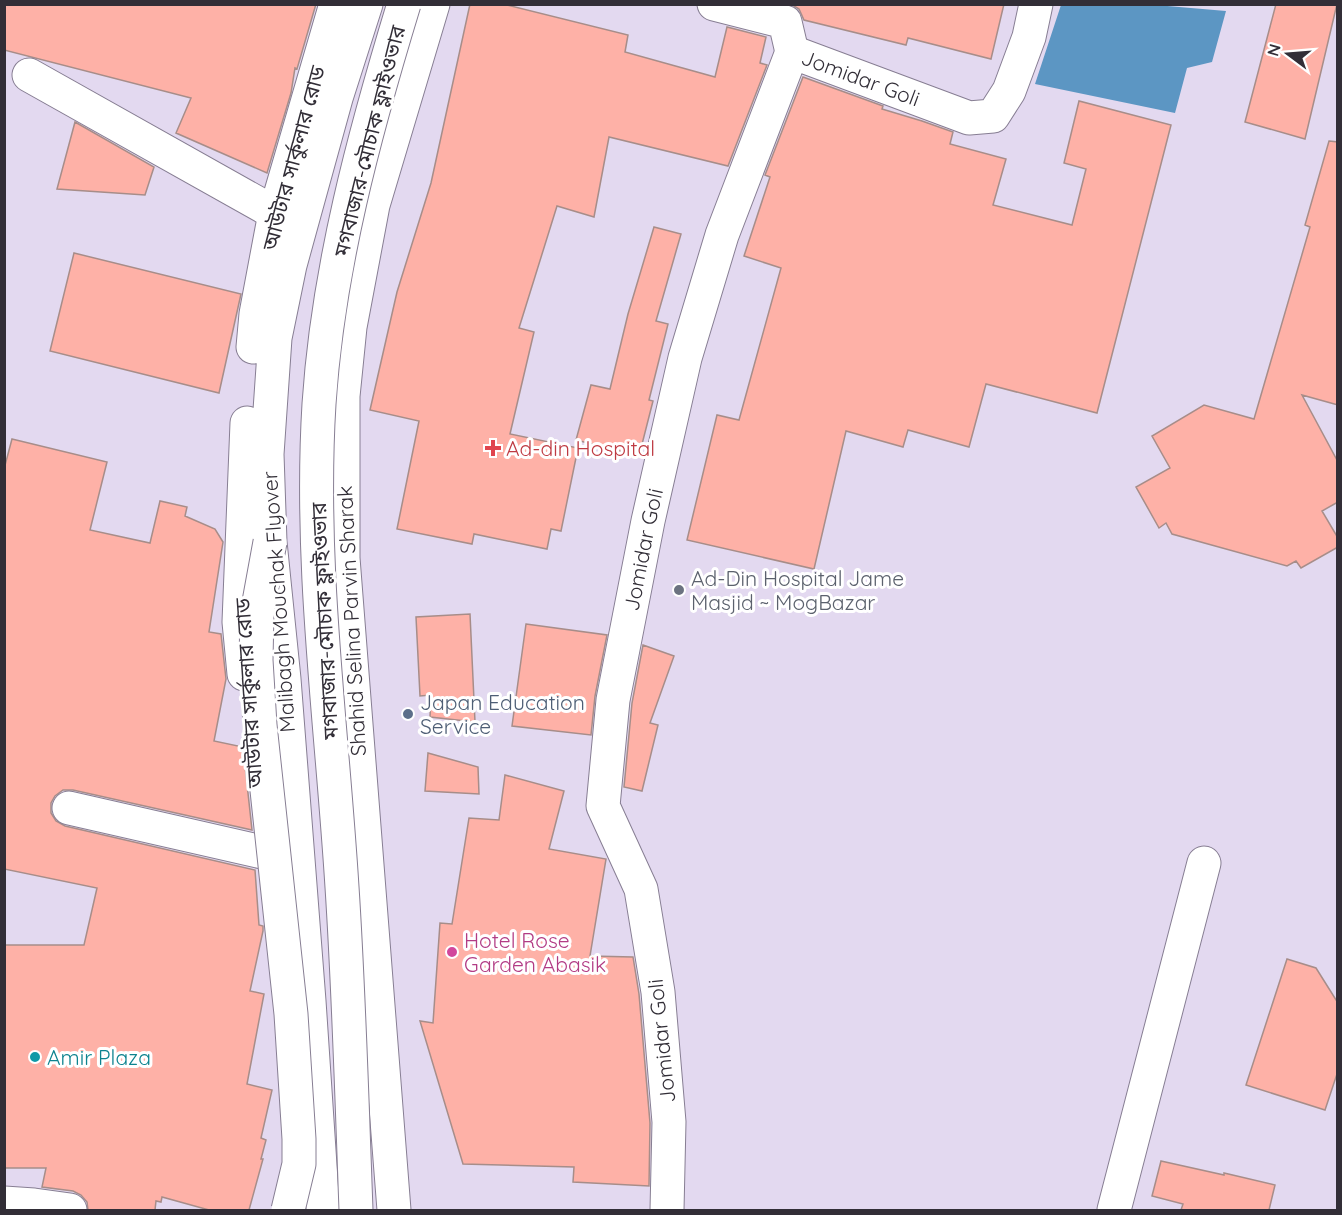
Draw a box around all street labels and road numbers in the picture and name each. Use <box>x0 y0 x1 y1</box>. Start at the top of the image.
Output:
street label: মগবাজার-মৌচাক ফ্লাইওভার <box>327 22 410 260</box>
street label: Jomidar Goli <box>798 44 924 112</box>
street label: আউটার সার্কুলার রোড <box>256 62 330 254</box>
street label: Malibagh Mouchak Flyover <box>256 470 300 734</box>
street label: Shahid Selina Parvin Sharak <box>331 485 371 757</box>
street label: Jomidar Goli <box>618 486 668 613</box>
street label: মগবাজার-মৌচাক ফ্লাইওভার <box>305 501 343 741</box>
street label: আউটার সার্কুলার রোড <box>228 596 268 790</box>
street label: Jomidar Goli <box>642 978 680 1104</box>

